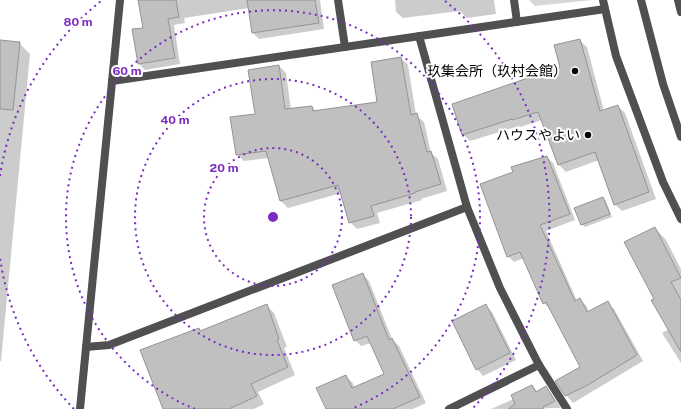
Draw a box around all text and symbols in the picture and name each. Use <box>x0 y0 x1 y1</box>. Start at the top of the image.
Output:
text: 80 m <box>63 15 93 29</box>
place label: 玖集会所（玖村会館） <box>427 63 567 79</box>
text: 60 m <box>112 64 142 78</box>
marker: 玖集会所（玖村会館） <box>570 66 580 76</box>
text: 40 m <box>160 113 190 127</box>
place label: ハウスやよい <box>496 127 580 143</box>
marker: ハウスやよい <box>583 130 593 140</box>
text: 20 m <box>210 161 239 175</box>
centre of rings <box>266 210 280 224</box>

